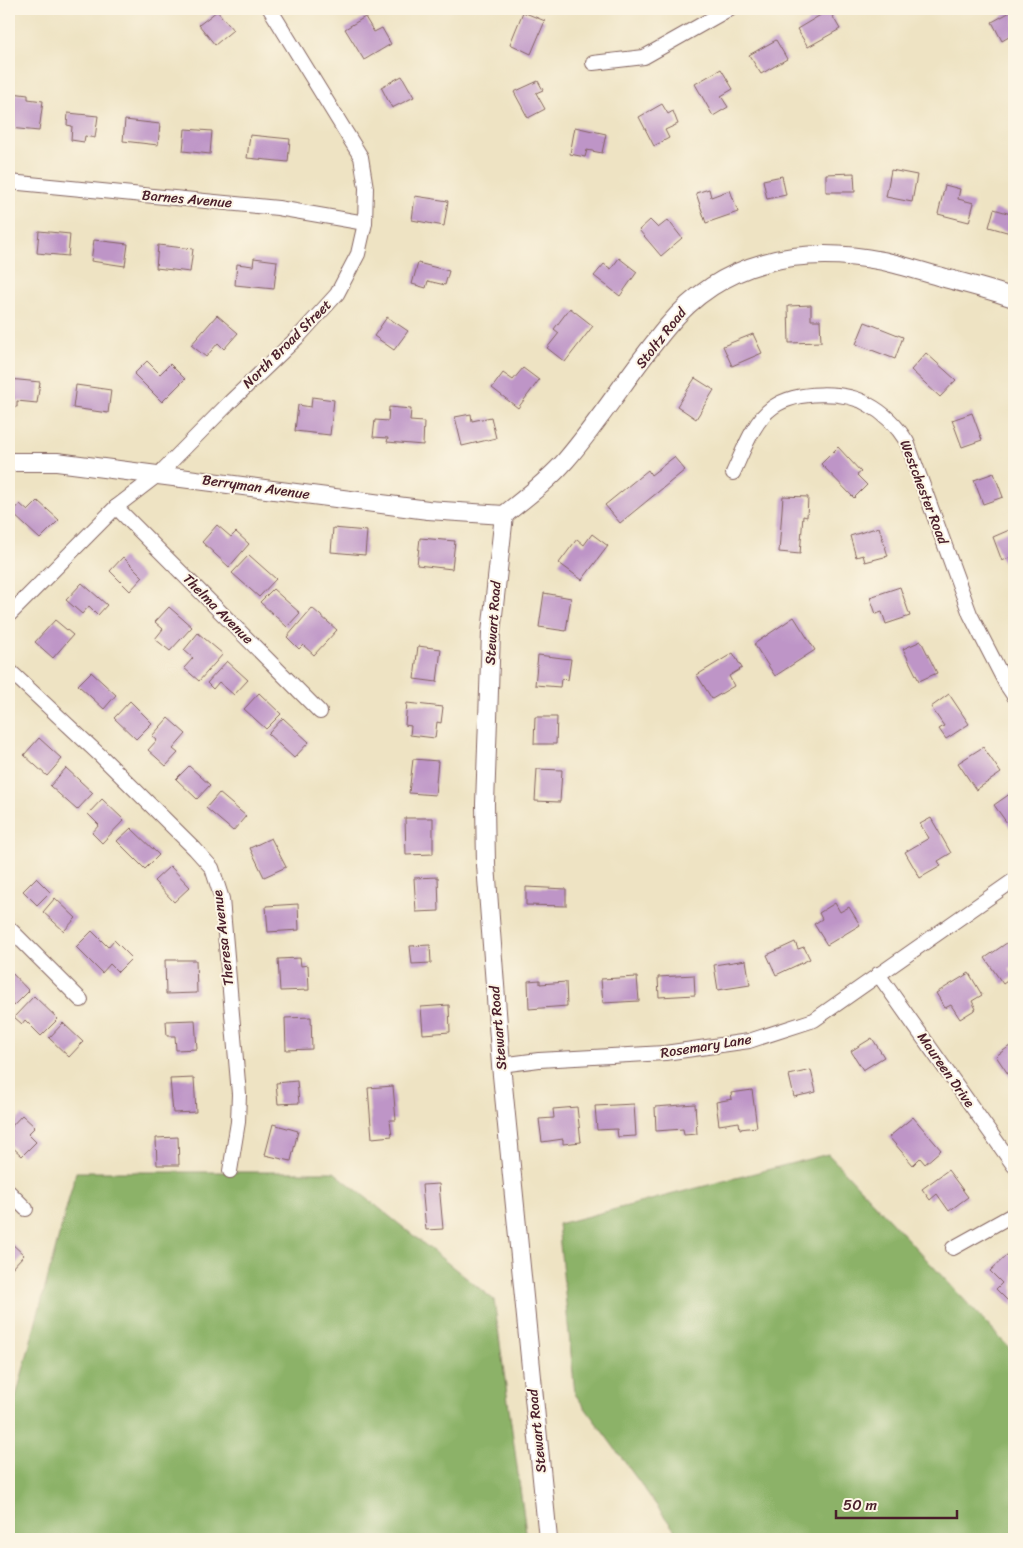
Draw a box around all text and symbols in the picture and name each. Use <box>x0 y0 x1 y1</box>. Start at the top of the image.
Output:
street label: Barnes Avenue <box>141 183 233 215</box>
street label: North Broad Street <box>236 293 338 395</box>
street label: Stoltz Road <box>629 301 694 374</box>
street label: Westchester Road <box>893 436 956 549</box>
street label: Berryman Avenue <box>201 467 311 507</box>
street label: Thelma Avenue <box>176 567 260 651</box>
street label: Stewart Road <box>478 579 509 666</box>
street label: Theresa Avenue <box>205 888 241 987</box>
street label: Stewart Road <box>482 983 514 1071</box>
street label: Rosemary Lane <box>659 1026 753 1066</box>
street label: Maureen Drive <box>911 1027 982 1113</box>
street label: Stewart Road <box>520 1386 554 1474</box>
scale bar <box>836 1488 957 1520</box>
text: 50 m <box>843 1492 878 1518</box>

